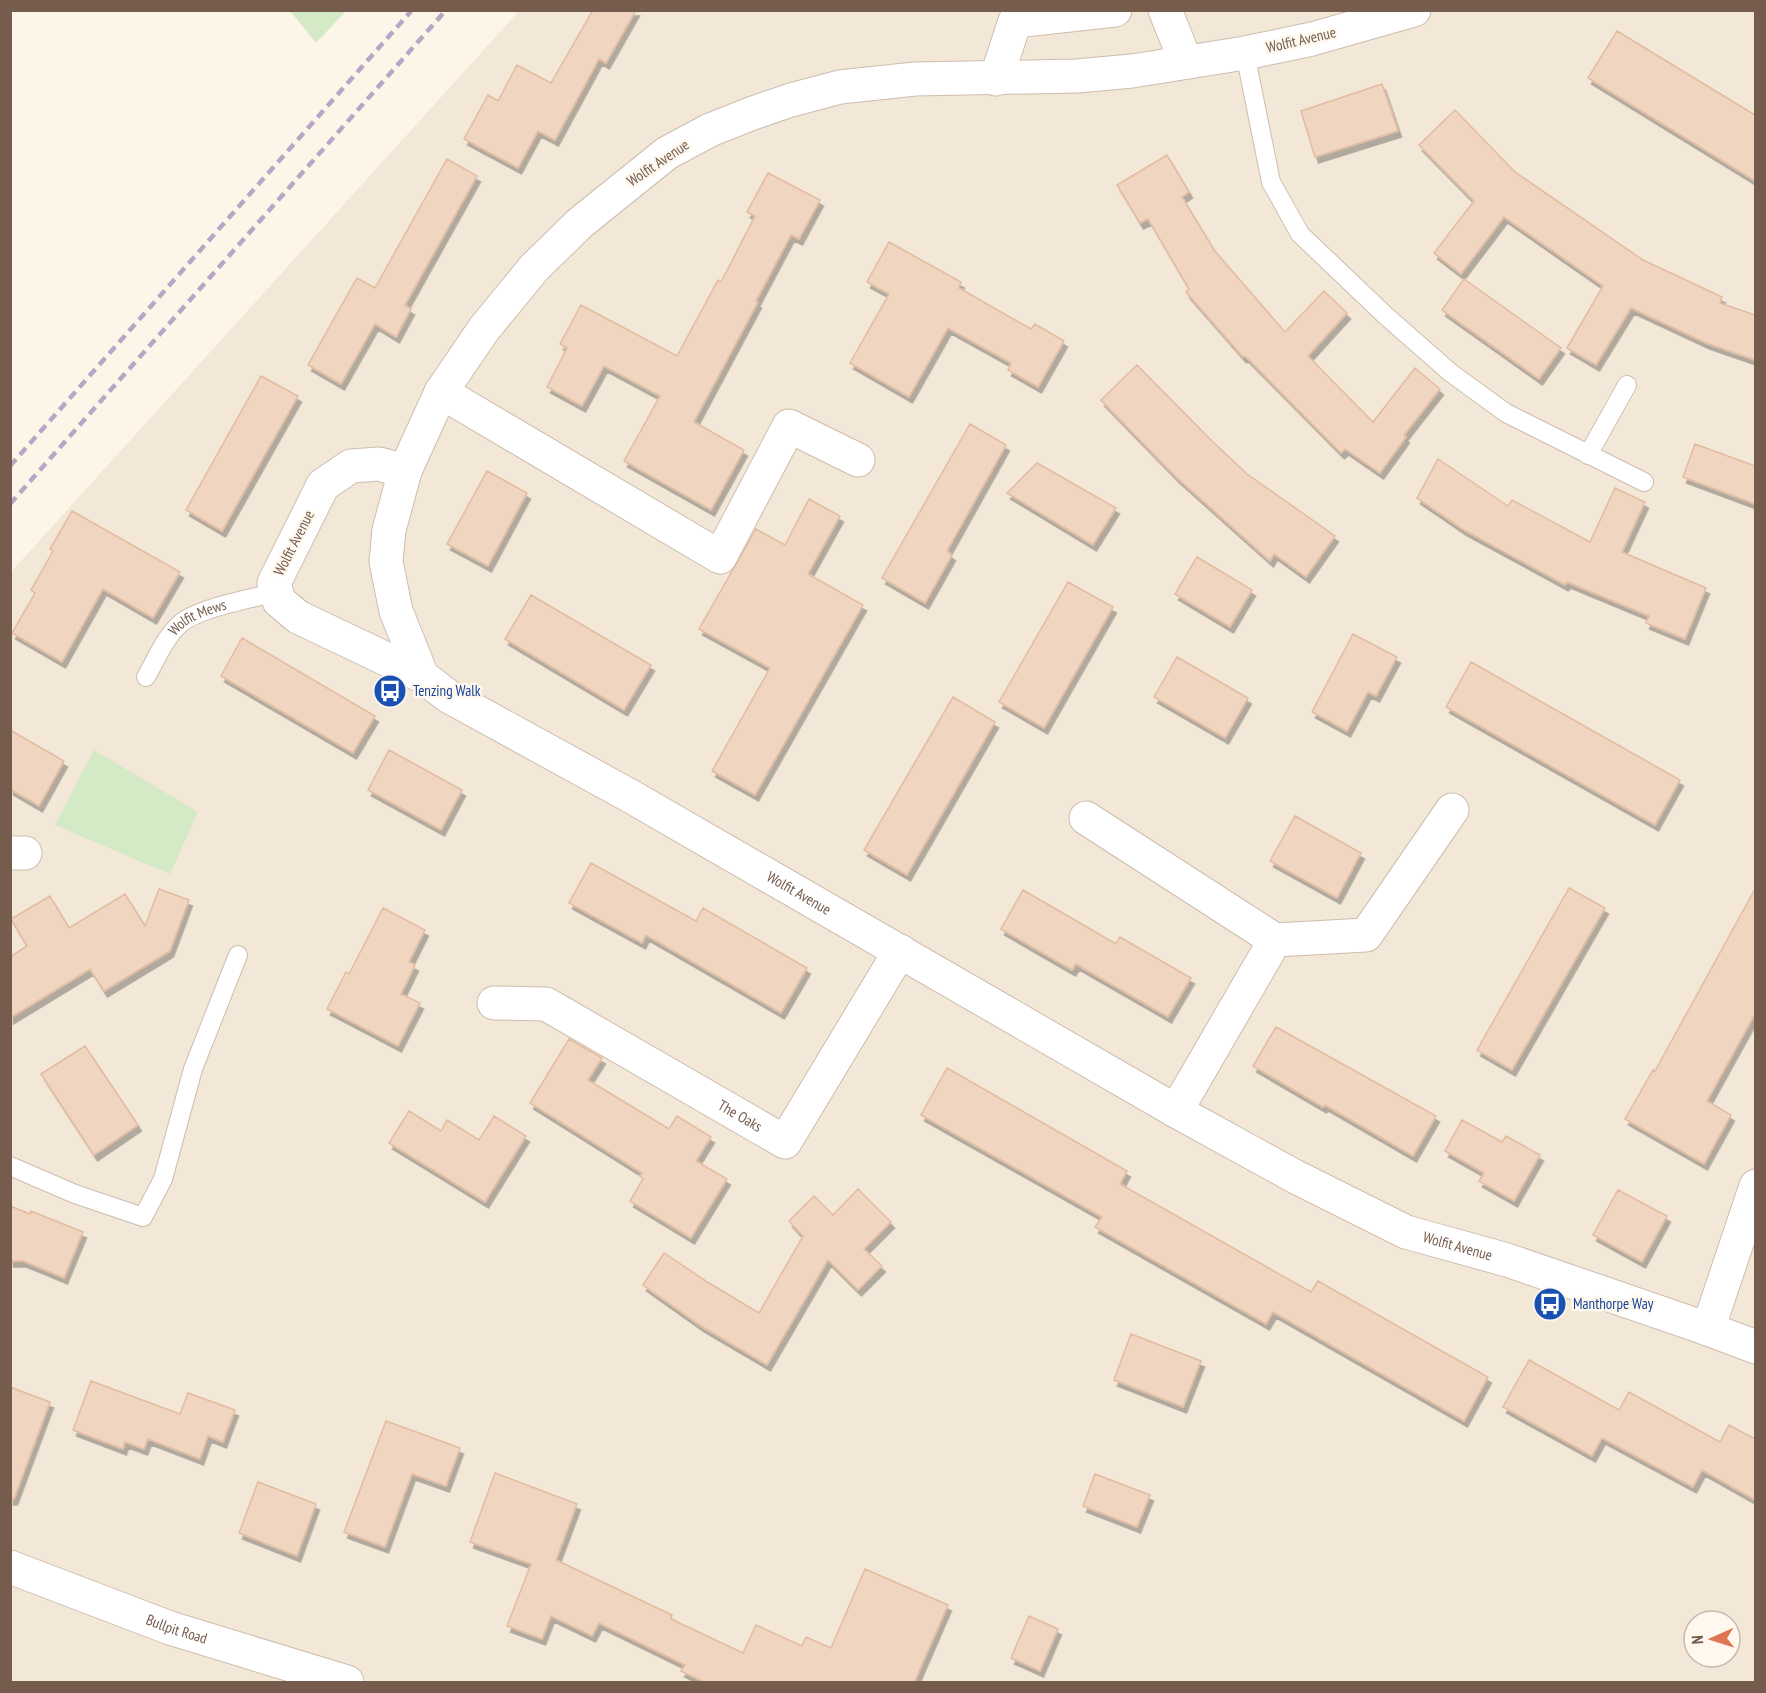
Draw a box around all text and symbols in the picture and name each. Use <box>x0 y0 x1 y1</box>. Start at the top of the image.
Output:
street label: Wolfit Avenue <box>1264 22 1338 57</box>
street label: Wolfit Avenue <box>623 135 692 190</box>
street label: Wolfit Avenue <box>269 507 318 579</box>
street label: Wolfit Mews <box>164 595 228 639</box>
bus stop icon: Tenzing Walk <box>372 673 408 709</box>
place label: Tenzing Walk <box>413 681 481 700</box>
street label: Wolfit Avenue <box>764 867 835 919</box>
street label: The Oaks <box>715 1095 766 1136</box>
street label: Wolfit Avenue <box>1421 1227 1494 1264</box>
bus stop icon: Manthorpe Way <box>1532 1286 1568 1322</box>
place label: Manthorpe Way <box>1573 1294 1654 1313</box>
north arrow <box>1682 1609 1742 1669</box>
street label: Bullpit Road <box>144 1610 210 1648</box>
text: N <box>1687 1635 1707 1645</box>

